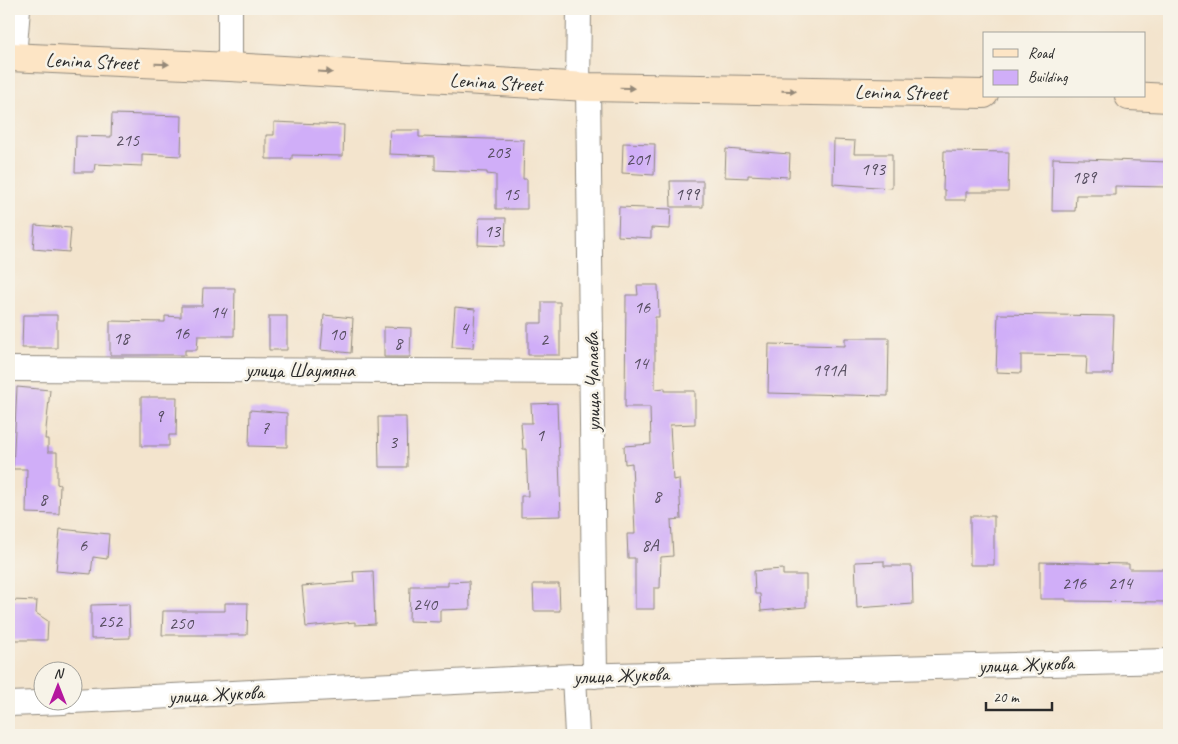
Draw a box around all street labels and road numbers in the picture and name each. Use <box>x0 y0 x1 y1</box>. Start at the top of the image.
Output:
street label: Lenina Street <box>45 47 141 76</box>
street label: Lenina Street <box>449 68 545 98</box>
street label: Lenina Street <box>854 79 950 106</box>
street label: улица Чапаева <box>579 331 606 433</box>
street label: улица Шаумяна <box>244 358 356 383</box>
street label: улица Жукова <box>977 650 1076 679</box>
street label: улица Жукова <box>572 661 671 690</box>
street label: улица Жукова <box>167 679 266 710</box>

